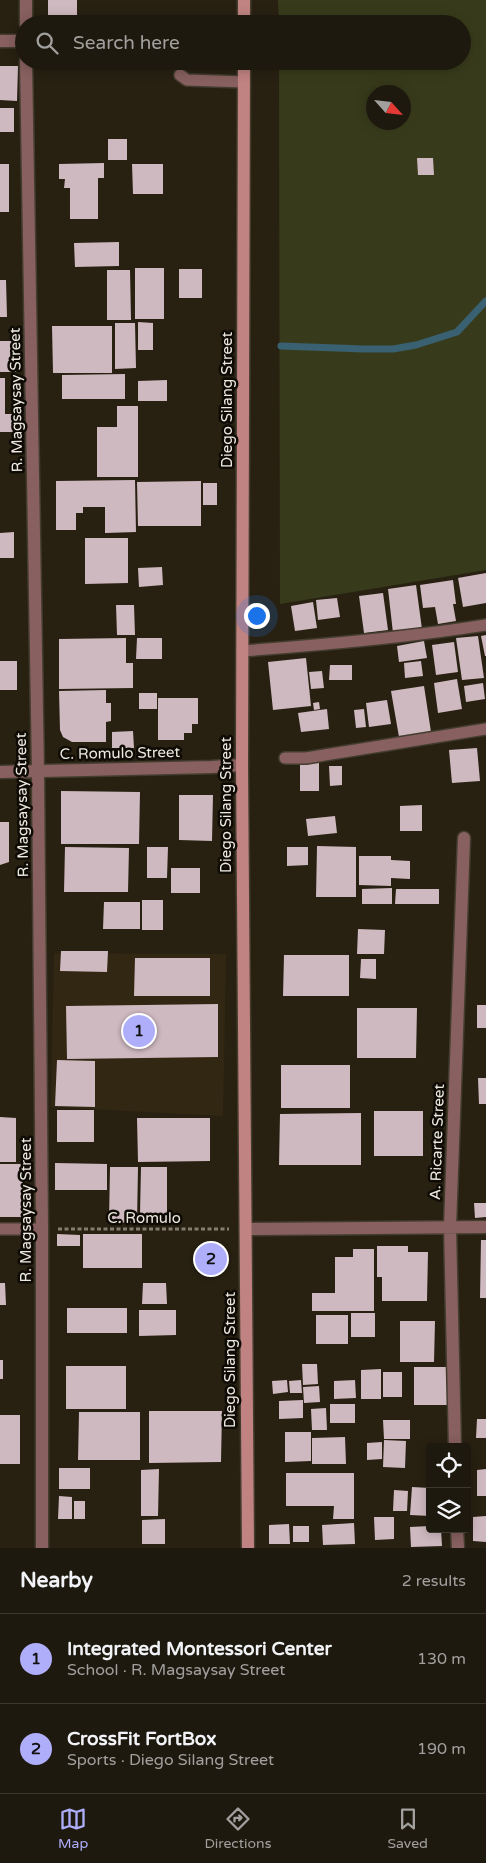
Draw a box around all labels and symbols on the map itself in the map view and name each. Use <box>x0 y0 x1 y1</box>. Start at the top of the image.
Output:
north arrow <box>366 85 411 130</box>
street label: R. Magsaysay Street <box>6 327 26 473</box>
street label: Diego Silang Street <box>218 332 236 468</box>
your location <box>244 603 270 629</box>
street label: R. Magsaysay Street <box>12 732 32 878</box>
street label: Diego Silang Street <box>217 737 235 873</box>
street label: C. Romulo Street <box>60 743 181 763</box>
pin: 1 <box>123 1012 155 1050</box>
street label: A. Ricarte Street <box>426 1083 448 1201</box>
street label: R. Magsaysay Street <box>17 1137 35 1282</box>
street label: C. Romulo <box>107 1209 181 1227</box>
pin: 2 <box>195 1240 227 1278</box>
street label: Diego Silang Street <box>221 1292 239 1428</box>

